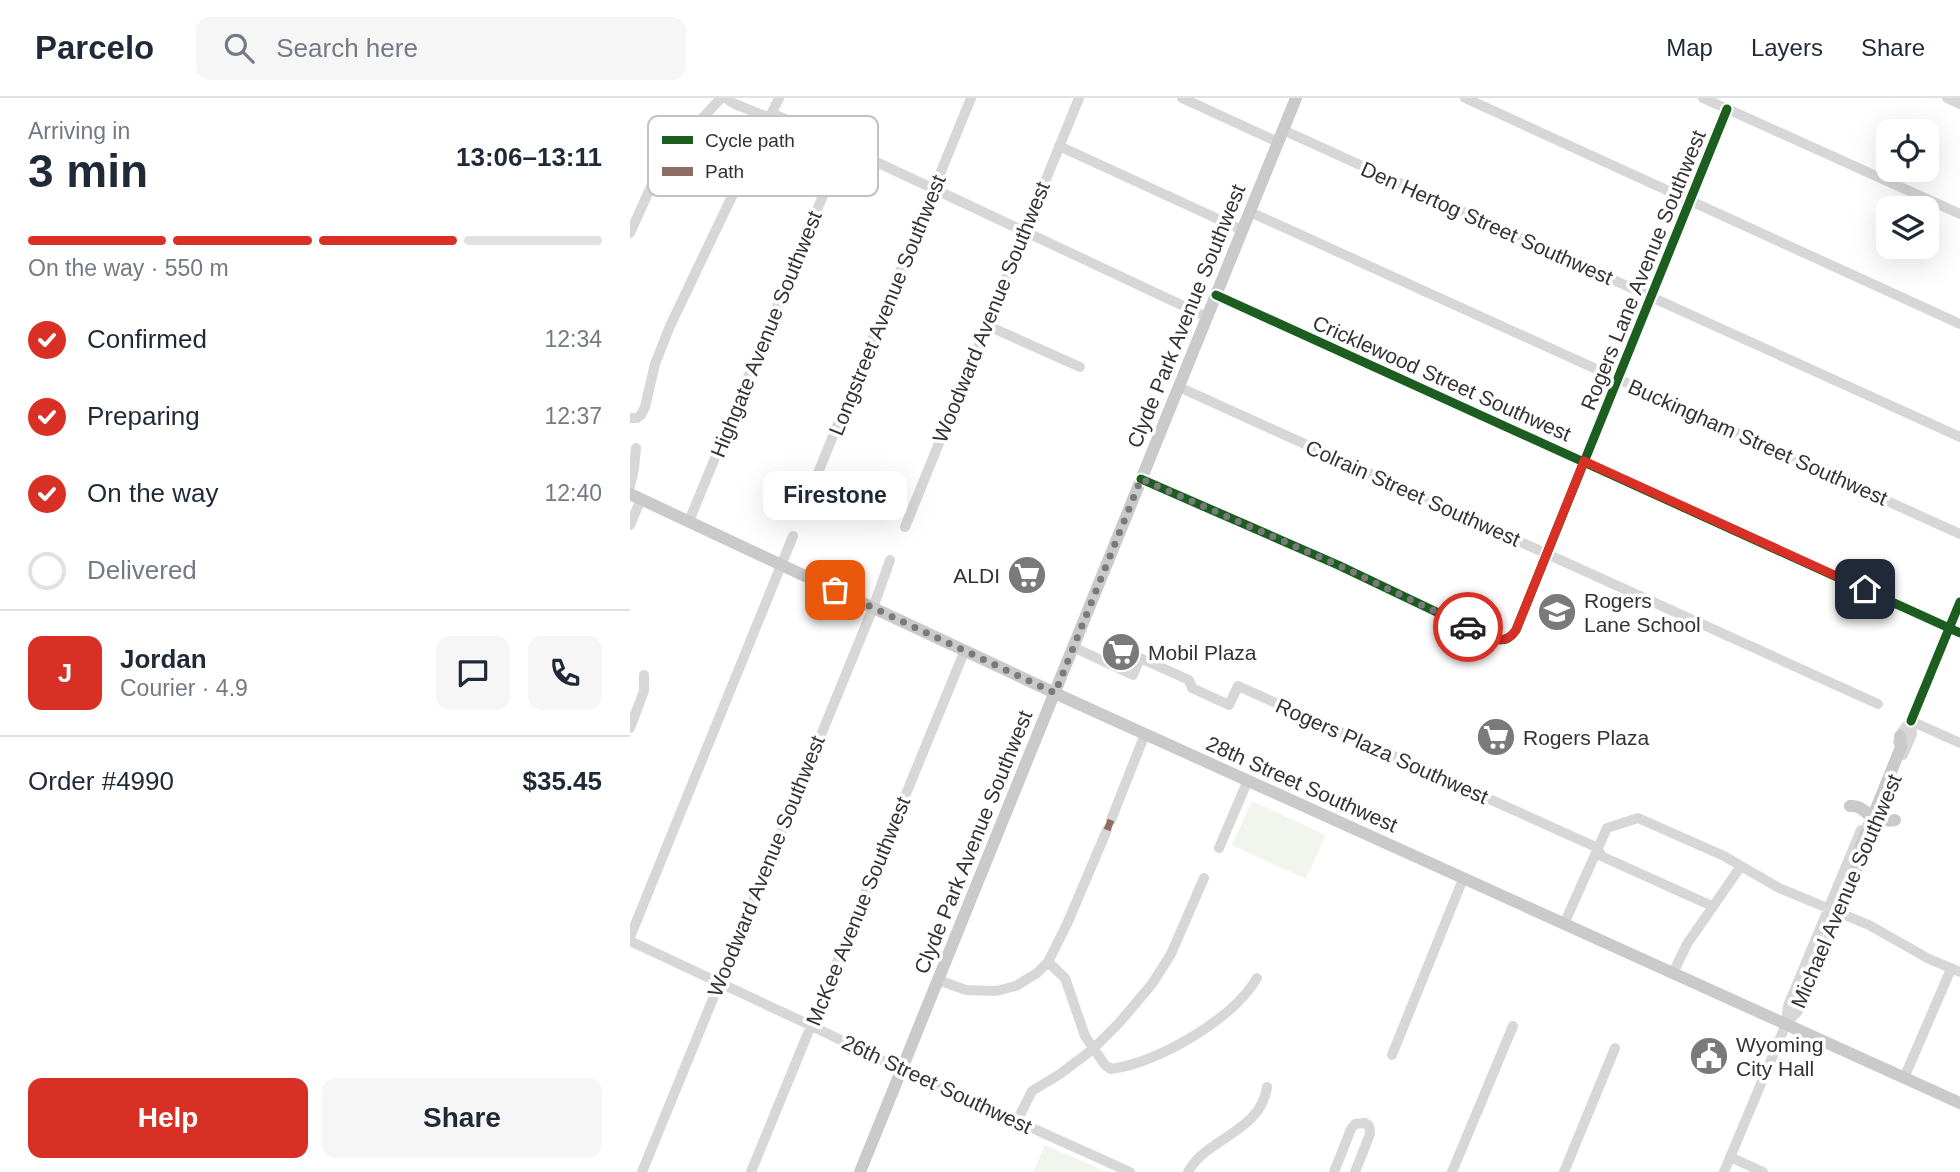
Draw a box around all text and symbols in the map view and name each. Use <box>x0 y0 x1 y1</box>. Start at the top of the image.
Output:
search box <box>196 17 686 80</box>
text: Parcelo <box>35 29 154 66</box>
icon: search <box>220 29 258 67</box>
text: Search here <box>276 33 418 63</box>
text: Map <box>1666 34 1713 61</box>
text: Layers <box>1751 34 1823 61</box>
text: Share <box>1861 34 1925 61</box>
legend <box>648 116 878 196</box>
text: Arriving in <box>28 118 130 144</box>
map controls <box>1876 119 1939 259</box>
button: locate <box>1876 119 1939 182</box>
street label: Rogers Lane Avenue Southwest <box>1576 127 1710 413</box>
text: Cycle path <box>705 130 795 151</box>
text: 13:06–13:11 <box>456 142 602 172</box>
text: 3 min <box>28 145 148 197</box>
street label: Den Hertog Street Southwest <box>1358 157 1617 289</box>
text: Path <box>705 161 744 182</box>
street label: Longstreet Avenue Southwest <box>824 171 950 438</box>
street label: Woodward Avenue Southwest <box>928 178 1054 446</box>
street label: Clyde Park Avenue Southwest <box>1122 181 1250 451</box>
button: layers <box>1876 196 1939 259</box>
street label: Highgate Avenue Southwest <box>706 207 826 460</box>
text: On the way · 550 m <box>28 255 229 281</box>
street label: Cricklewood Street Southwest <box>1309 311 1575 446</box>
icon: check <box>28 321 66 359</box>
text: Confirmed <box>87 324 207 354</box>
text: 12:34 <box>544 326 602 352</box>
street label: Buckingham Street Southwest <box>1625 374 1891 510</box>
icon: check <box>28 398 66 436</box>
text: Preparing <box>87 401 200 431</box>
text: 12:37 <box>544 403 602 429</box>
street label: Colrain Street Southwest <box>1302 435 1524 551</box>
callout: Firestone <box>763 471 907 520</box>
icon: check <box>28 475 66 513</box>
text: On the way <box>87 478 219 508</box>
text: 12:40 <box>544 480 602 506</box>
text: Firestone <box>783 482 887 508</box>
supermarket icon: ALDI <box>1006 554 1048 596</box>
text: Delivered <box>87 555 197 585</box>
pin <box>1835 559 1895 619</box>
pin <box>805 560 865 620</box>
place label: ALDI <box>953 564 1000 587</box>
icon: home <box>1846 570 1884 608</box>
icon: bag <box>816 571 854 609</box>
place label: Rogers Lane School <box>1584 589 1701 636</box>
school or university icon: Rogers Lane School <box>1536 591 1578 633</box>
courier <box>1433 592 1503 662</box>
icon: car <box>1449 608 1487 646</box>
supermarket icon: Mobil Plaza <box>1100 631 1142 673</box>
button: chat <box>436 636 510 710</box>
button: phone <box>528 636 602 710</box>
place label: Mobil Plaza <box>1148 641 1257 664</box>
text: Jordan <box>120 644 207 674</box>
text: J <box>58 658 72 688</box>
text: Courier · 4.9 <box>120 675 248 701</box>
street label: Rogers Plaza Southwest <box>1272 694 1492 808</box>
street label: Clyde Park Avenue Southwest <box>909 707 1037 977</box>
supermarket icon: Rogers Plaza <box>1475 716 1517 758</box>
place label: Rogers Plaza <box>1523 726 1649 749</box>
street label: 28th Street Southwest <box>1203 731 1401 837</box>
street label: Woodward Avenue Southwest <box>703 732 829 1000</box>
text: Order #4990 <box>28 766 174 796</box>
text: $35.45 <box>522 766 602 796</box>
street label: Michael Avenue Southwest <box>1786 770 1906 1011</box>
street label: McKee Avenue Southwest <box>801 793 915 1029</box>
street label: 26th Street Southwest <box>838 1030 1036 1138</box>
place label: Wyoming City Hall <box>1736 1033 1823 1080</box>
public building icon: Wyoming City Hall <box>1688 1035 1730 1077</box>
button: Help <box>28 1078 308 1158</box>
button: Share <box>322 1078 602 1158</box>

